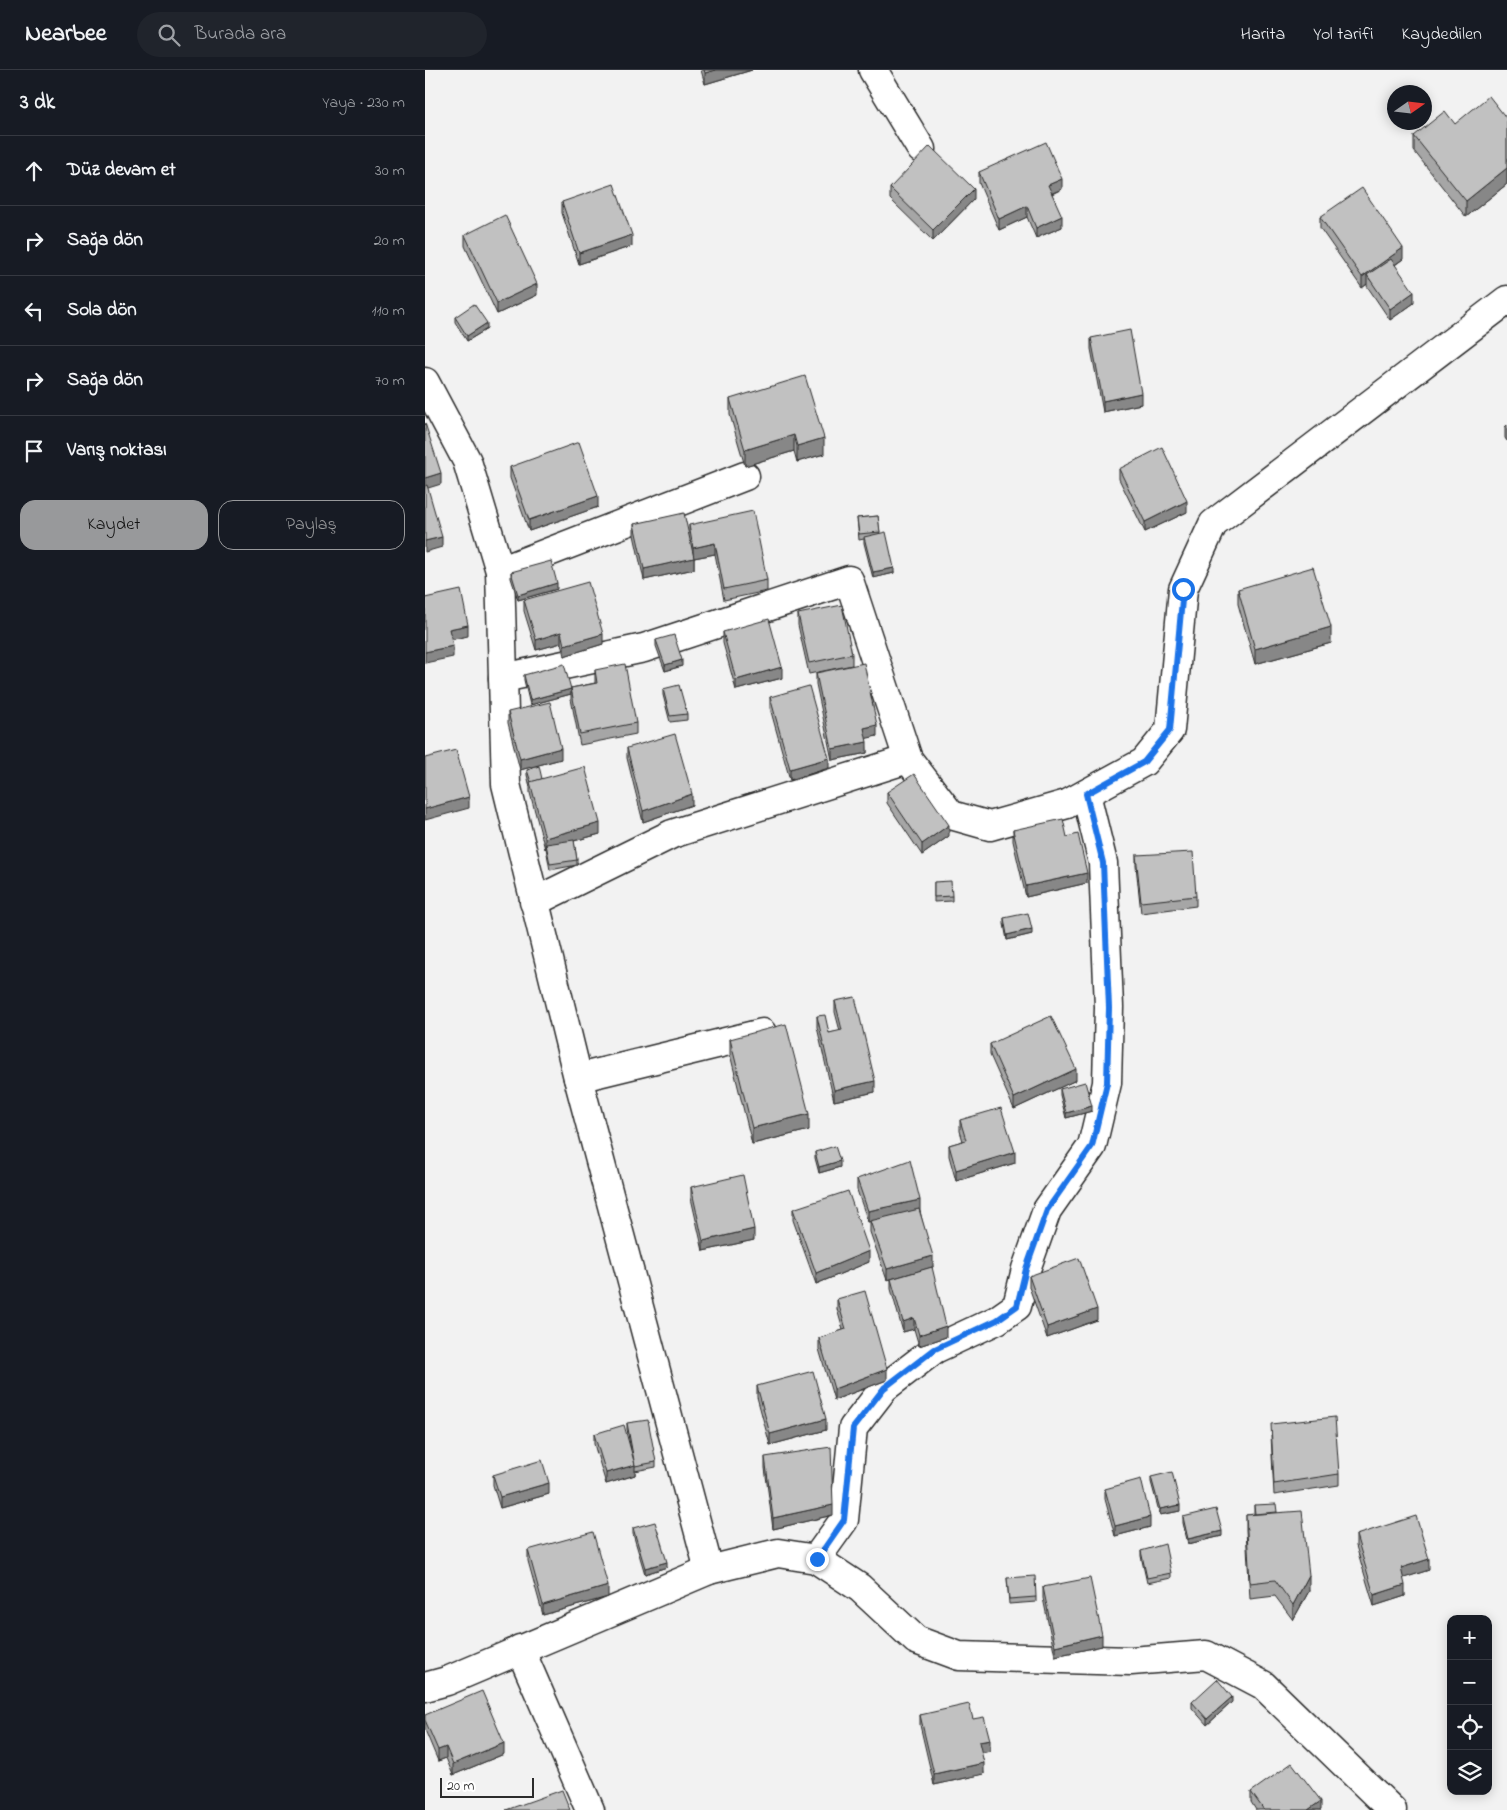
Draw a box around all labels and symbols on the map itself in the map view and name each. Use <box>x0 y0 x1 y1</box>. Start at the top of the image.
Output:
north arrow <box>1387 85 1432 130</box>
route start <box>1172 578 1195 601</box>
route end <box>806 1548 829 1571</box>
scale bar <box>440 1775 534 1798</box>

